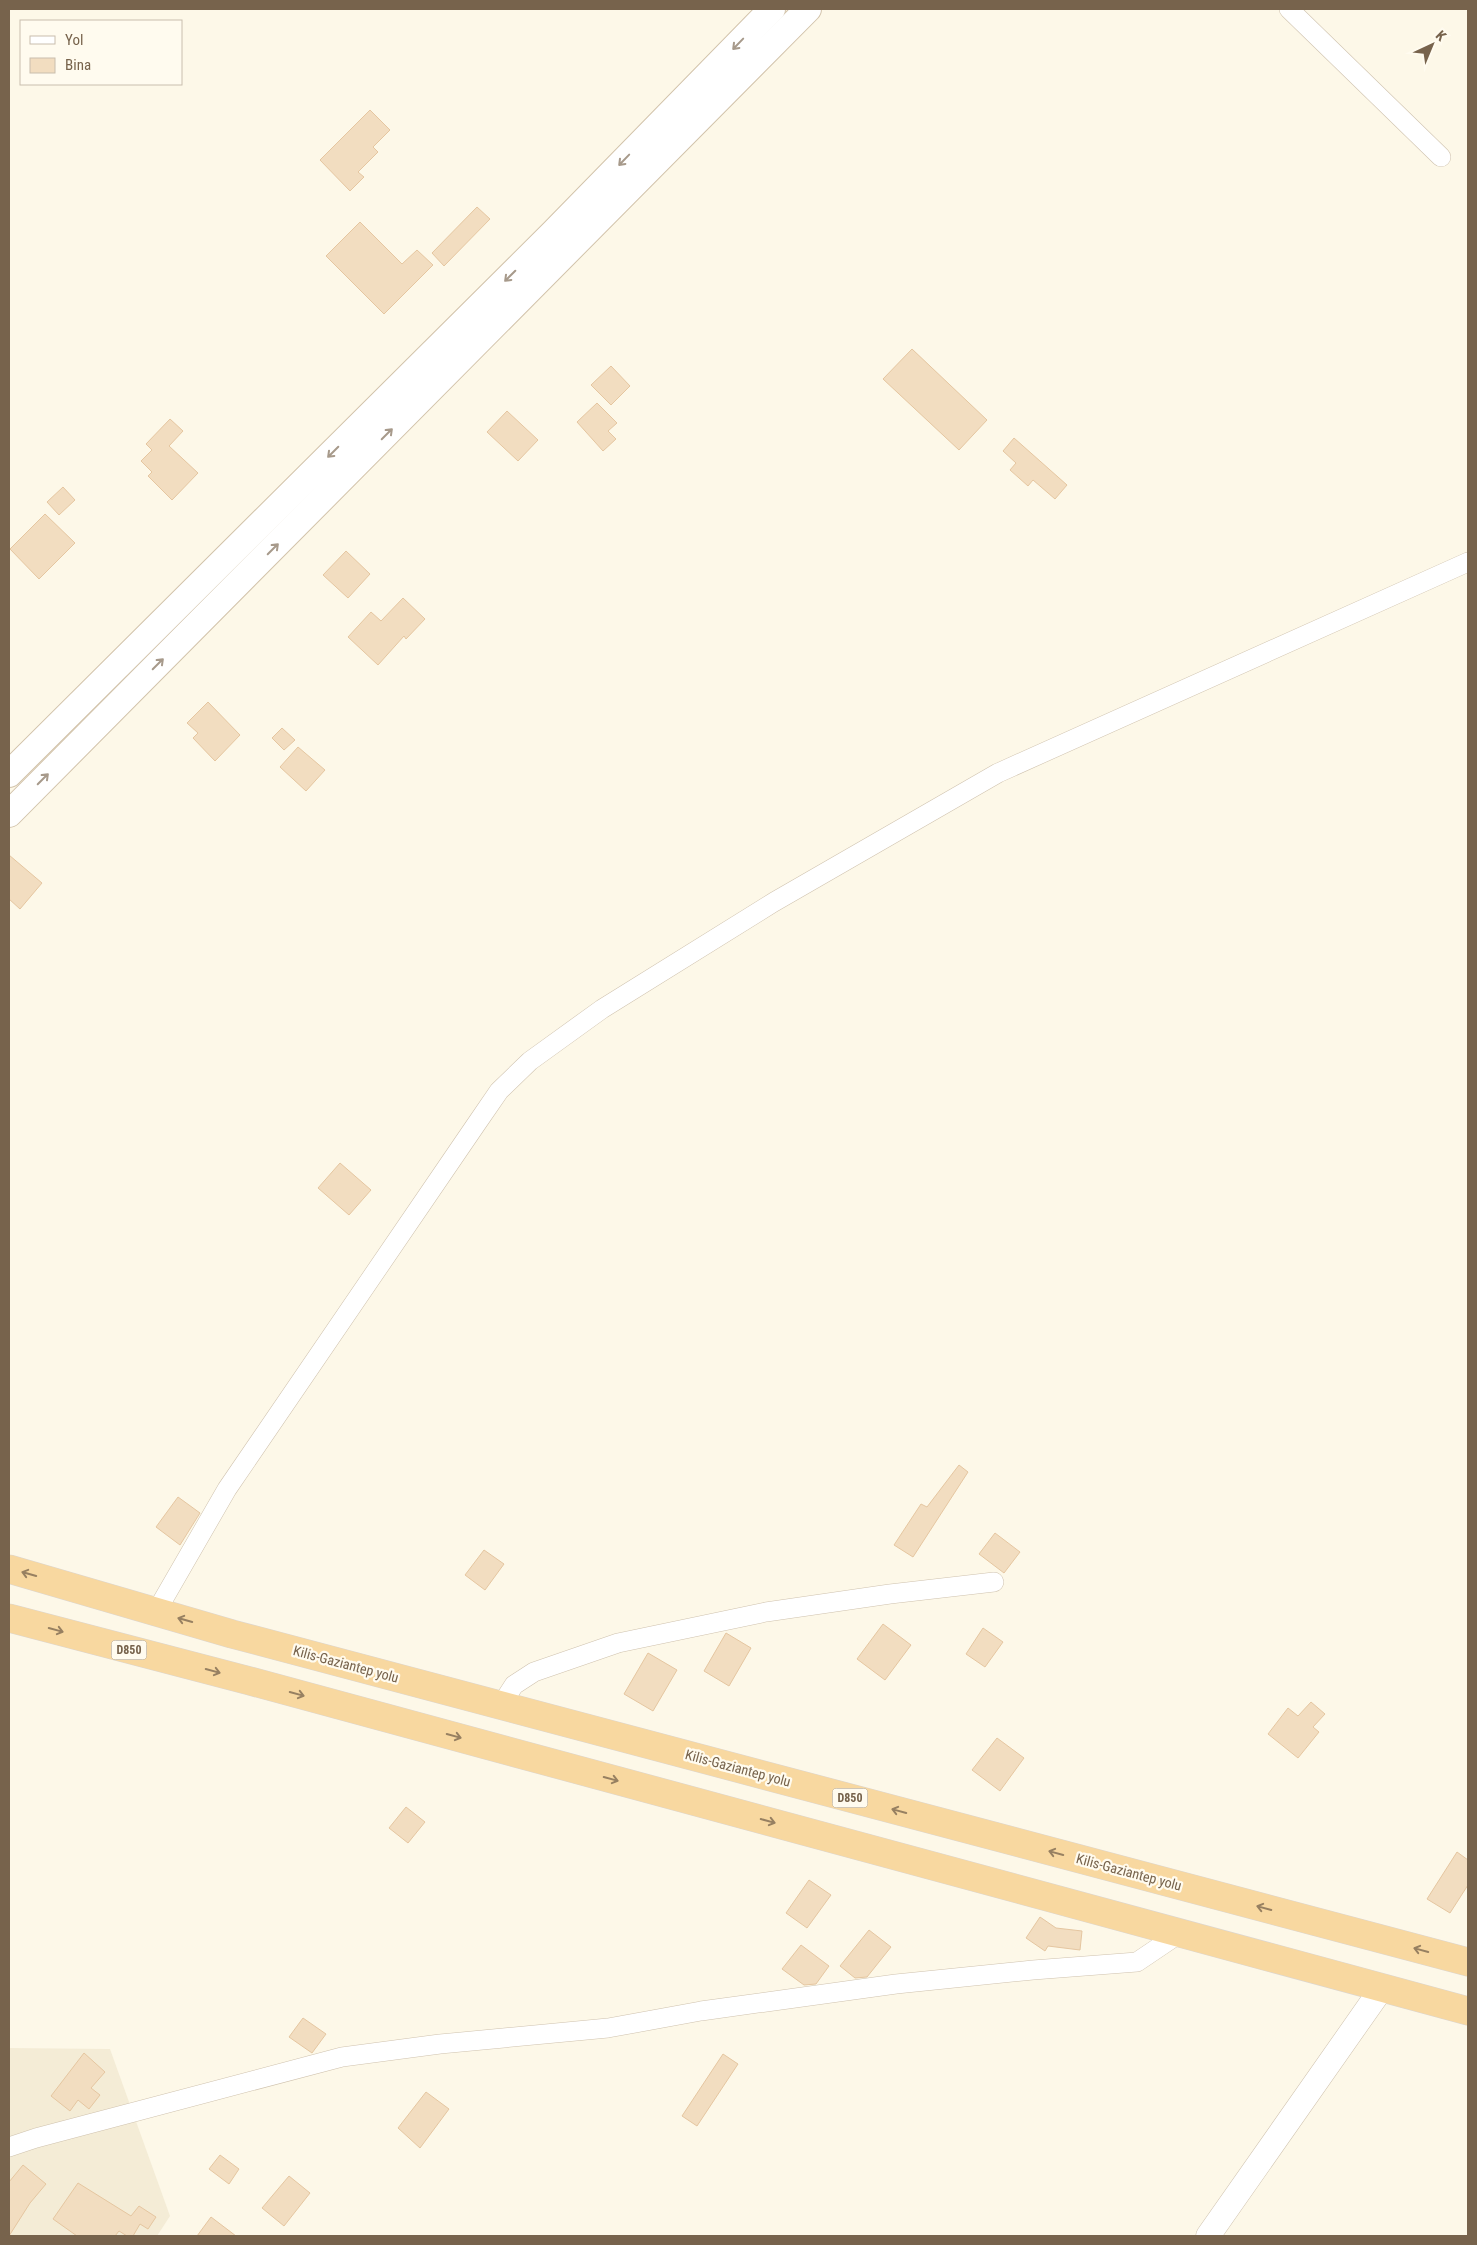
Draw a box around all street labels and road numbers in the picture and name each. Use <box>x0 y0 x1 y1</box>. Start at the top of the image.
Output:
road number: D850 <box>112 1640 146 1660</box>
street label: Kilis-Gaziantep yolu <box>292 1642 400 1686</box>
street label: Kilis-Gaziantep yolu <box>684 1746 792 1790</box>
road number: D850 <box>832 1789 868 1808</box>
street label: Kilis-Gaziantep yolu <box>1075 1850 1183 1894</box>

